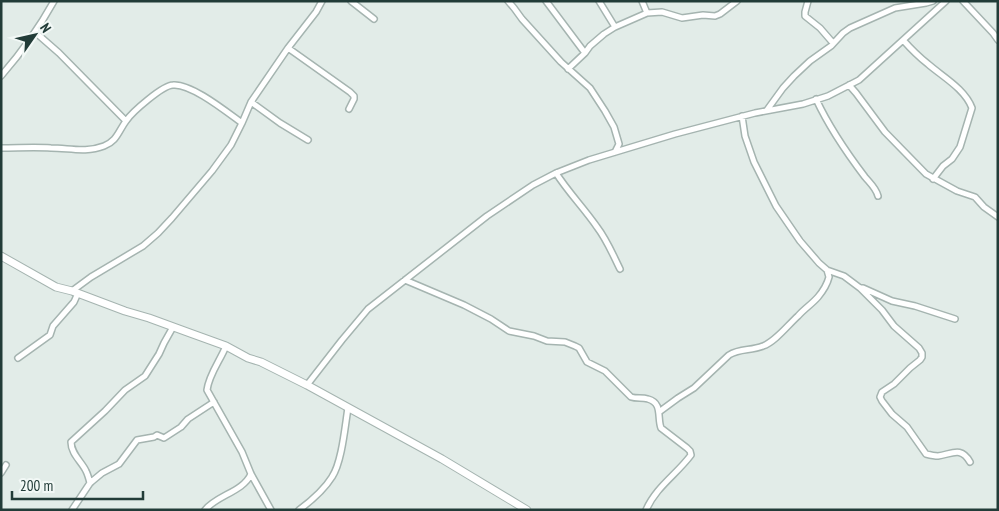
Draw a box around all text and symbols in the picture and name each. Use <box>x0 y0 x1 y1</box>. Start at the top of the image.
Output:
north arrow <box>10 10 60 60</box>
text: N <box>36 20 55 36</box>
scale bar <box>12 468 144 500</box>
text: 200 m <box>20 476 53 495</box>

